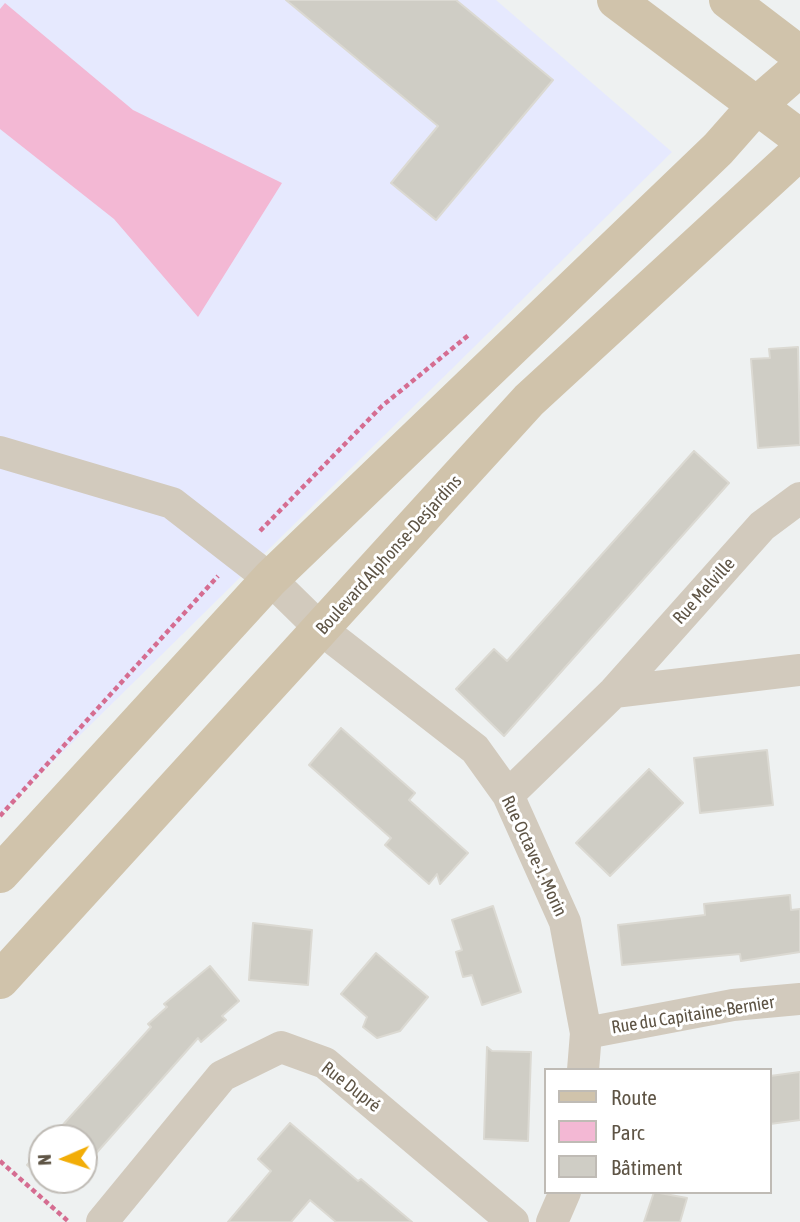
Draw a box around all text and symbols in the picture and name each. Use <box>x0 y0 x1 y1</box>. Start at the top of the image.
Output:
street label: Boulevard Alphonse-Desjardins <box>312 471 466 639</box>
street label: Rue Melville <box>668 553 740 629</box>
street label: Rue Octave-J.-Morin <box>497 792 571 920</box>
street label: Rue du Capitaine-Bernier <box>610 991 776 1039</box>
street label: Rue Dupré <box>317 1057 385 1117</box>
legend <box>544 1068 772 1194</box>
text: Route <box>611 1085 657 1109</box>
text: Parc <box>611 1120 645 1144</box>
north arrow <box>28 1124 98 1194</box>
text: N <box>33 1154 55 1166</box>
text: Bâtiment <box>611 1155 682 1179</box>

